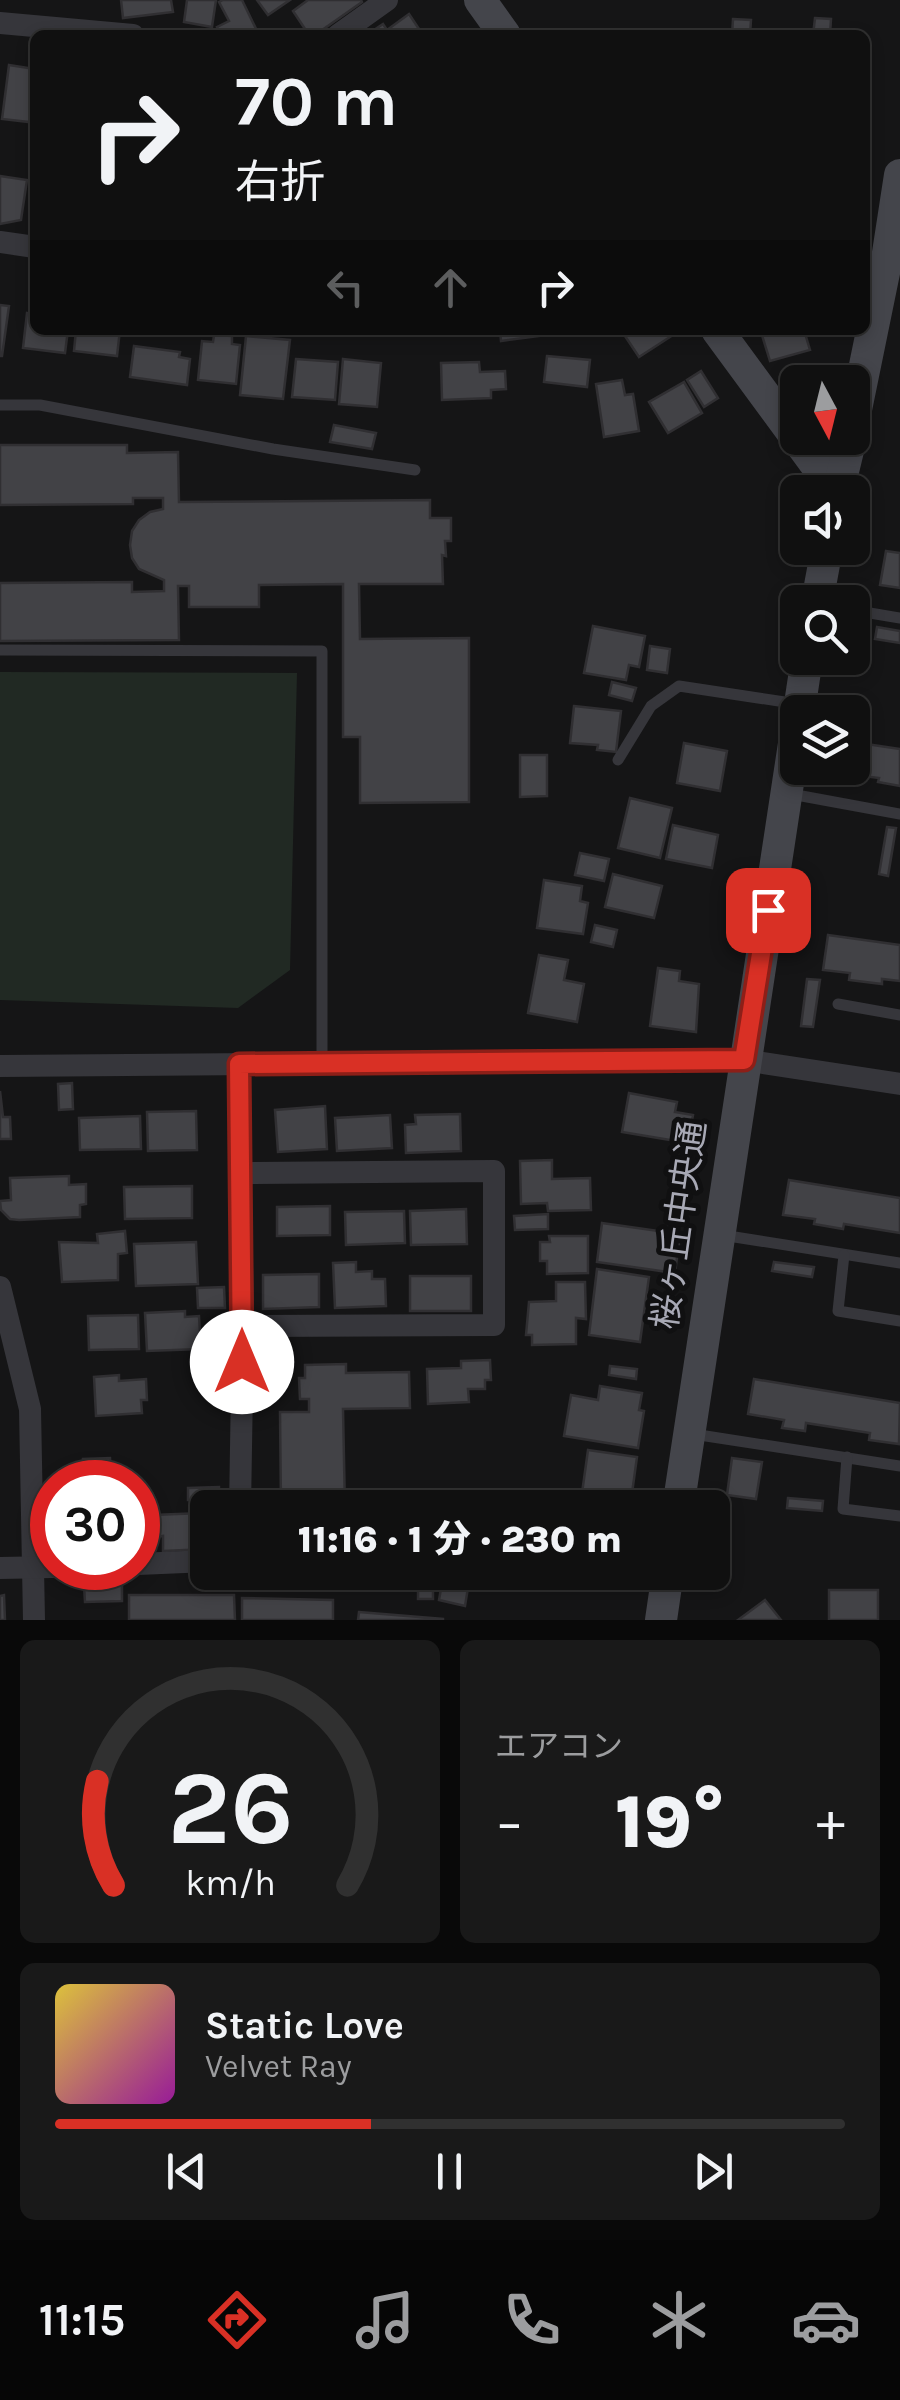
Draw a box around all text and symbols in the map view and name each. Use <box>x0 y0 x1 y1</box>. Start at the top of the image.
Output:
text: 70 m <box>235 61 398 143</box>
icon: right <box>70 70 200 200</box>
text: 右折 <box>235 156 325 208</box>
icon: left <box>318 260 373 315</box>
icon: ahead <box>423 260 478 315</box>
icon: right <box>528 260 583 315</box>
north arrow <box>780 365 870 455</box>
map controls <box>780 365 870 785</box>
button: sound <box>780 475 870 565</box>
button: search <box>780 585 870 675</box>
button: layers <box>780 695 870 785</box>
pin <box>726 868 811 953</box>
icon: arrive <box>741 883 796 938</box>
street label: 桜ヶ丘中央通 <box>644 1118 714 1332</box>
position arrow <box>190 1310 294 1414</box>
speed limit sign: 30 <box>30 1460 160 1590</box>
text: 11:16 · 1 分 · 230 m <box>298 1517 622 1562</box>
text: エアコン <box>495 1728 623 1765</box>
text: 26 <box>167 1748 293 1869</box>
text: 19° <box>615 1778 725 1866</box>
text: − <box>495 1790 524 1854</box>
text: + <box>816 1790 845 1854</box>
text: km/h <box>185 1862 275 1904</box>
text: Static Love <box>205 2003 404 2048</box>
text: Velvet Ray <box>205 2048 352 2085</box>
icon: previous <box>159 2144 214 2199</box>
icon: pause <box>422 2144 477 2199</box>
icon: next <box>686 2144 741 2199</box>
icon: directions <box>202 2285 272 2355</box>
icon: music <box>350 2285 420 2355</box>
icon: phone <box>497 2285 567 2355</box>
icon: climate <box>644 2285 714 2355</box>
icon: car <box>791 2285 861 2355</box>
text: 11:15 <box>39 2294 125 2346</box>

